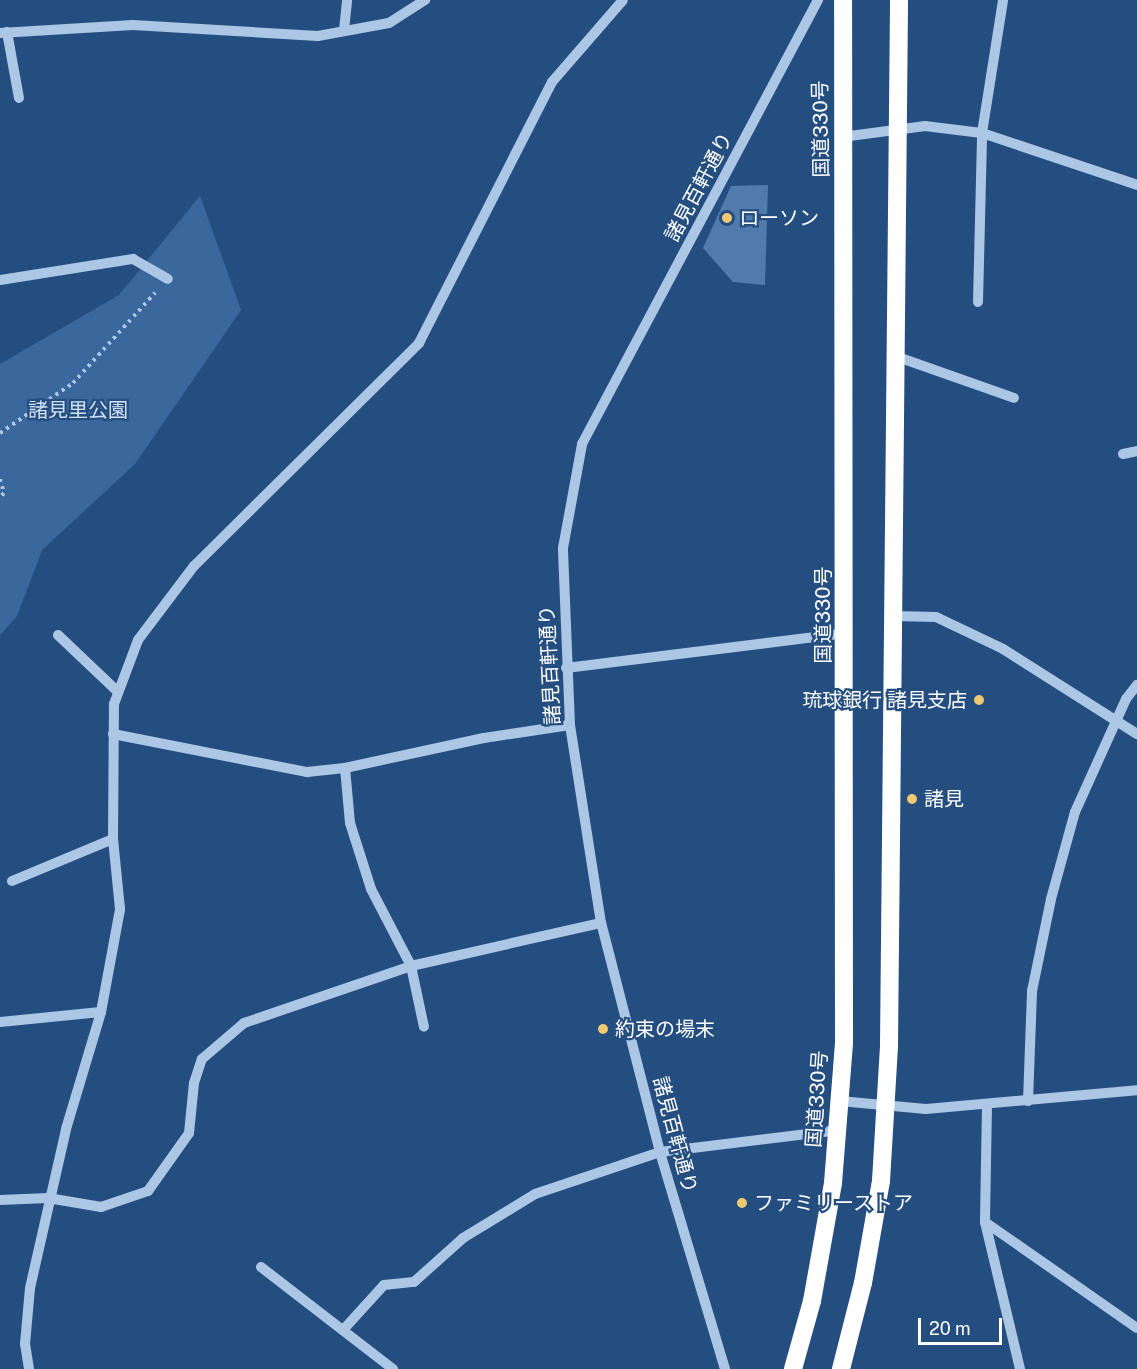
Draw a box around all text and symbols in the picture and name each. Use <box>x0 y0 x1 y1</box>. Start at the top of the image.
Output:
street label: 国道330号 <box>808 80 834 178</box>
street label: 諸見百軒通り <box>660 128 738 246</box>
place label: ローソン <box>739 206 819 230</box>
marker: ローソン <box>720 211 734 225</box>
park label: 諸見里公園 <box>28 398 128 422</box>
street label: 国道330号 <box>811 566 835 664</box>
street label: 諸見百軒通り <box>535 604 565 726</box>
place label: 琉球銀行 諸見支店 <box>802 688 967 712</box>
marker: 琉球銀行 諸見支店 <box>972 693 986 707</box>
place label: 諸見 <box>924 787 964 811</box>
marker: 諸見 <box>905 792 919 806</box>
place label: 約束の場末 <box>615 1017 715 1041</box>
marker: 約束の場末 <box>596 1022 610 1036</box>
street label: 国道330号 <box>802 1050 832 1148</box>
street label: 諸見百軒通り <box>648 1074 702 1196</box>
place label: ファミリーストア <box>754 1191 914 1215</box>
marker: ファミリーストア <box>735 1196 749 1210</box>
scale bar <box>921 1306 1005 1344</box>
text: 20 m <box>929 1318 971 1339</box>

